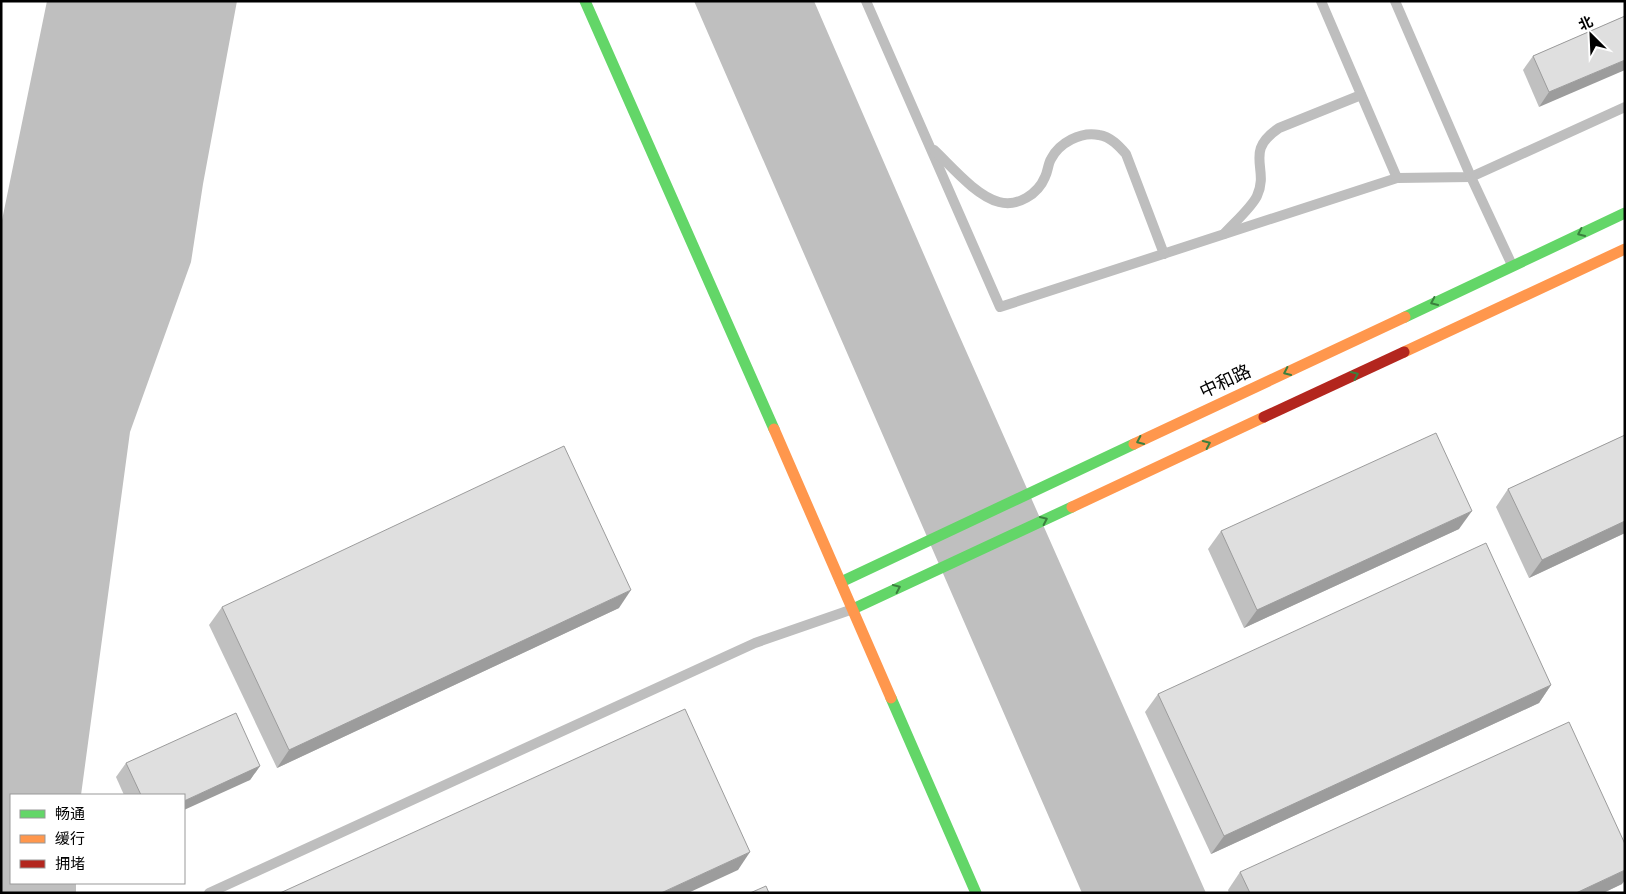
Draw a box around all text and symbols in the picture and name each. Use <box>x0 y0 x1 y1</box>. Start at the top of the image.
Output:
north arrow <box>1566 10 1616 60</box>
text: 北 <box>1576 13 1595 33</box>
one-way arrow <box>1577 227 1586 237</box>
one-way arrow <box>1430 296 1439 306</box>
street label: 中和路 <box>1196 360 1254 402</box>
one-way arrow <box>1283 365 1292 376</box>
one-way arrow <box>1350 371 1359 381</box>
one-way arrow <box>1136 435 1145 445</box>
one-way arrow <box>1202 439 1211 450</box>
one-way arrow <box>1039 515 1048 526</box>
one-way arrow <box>892 584 901 595</box>
legend <box>10 794 185 884</box>
text: 畅通 <box>55 805 85 823</box>
text: 缓行 <box>55 830 85 848</box>
text: 拥堵 <box>55 855 85 873</box>

